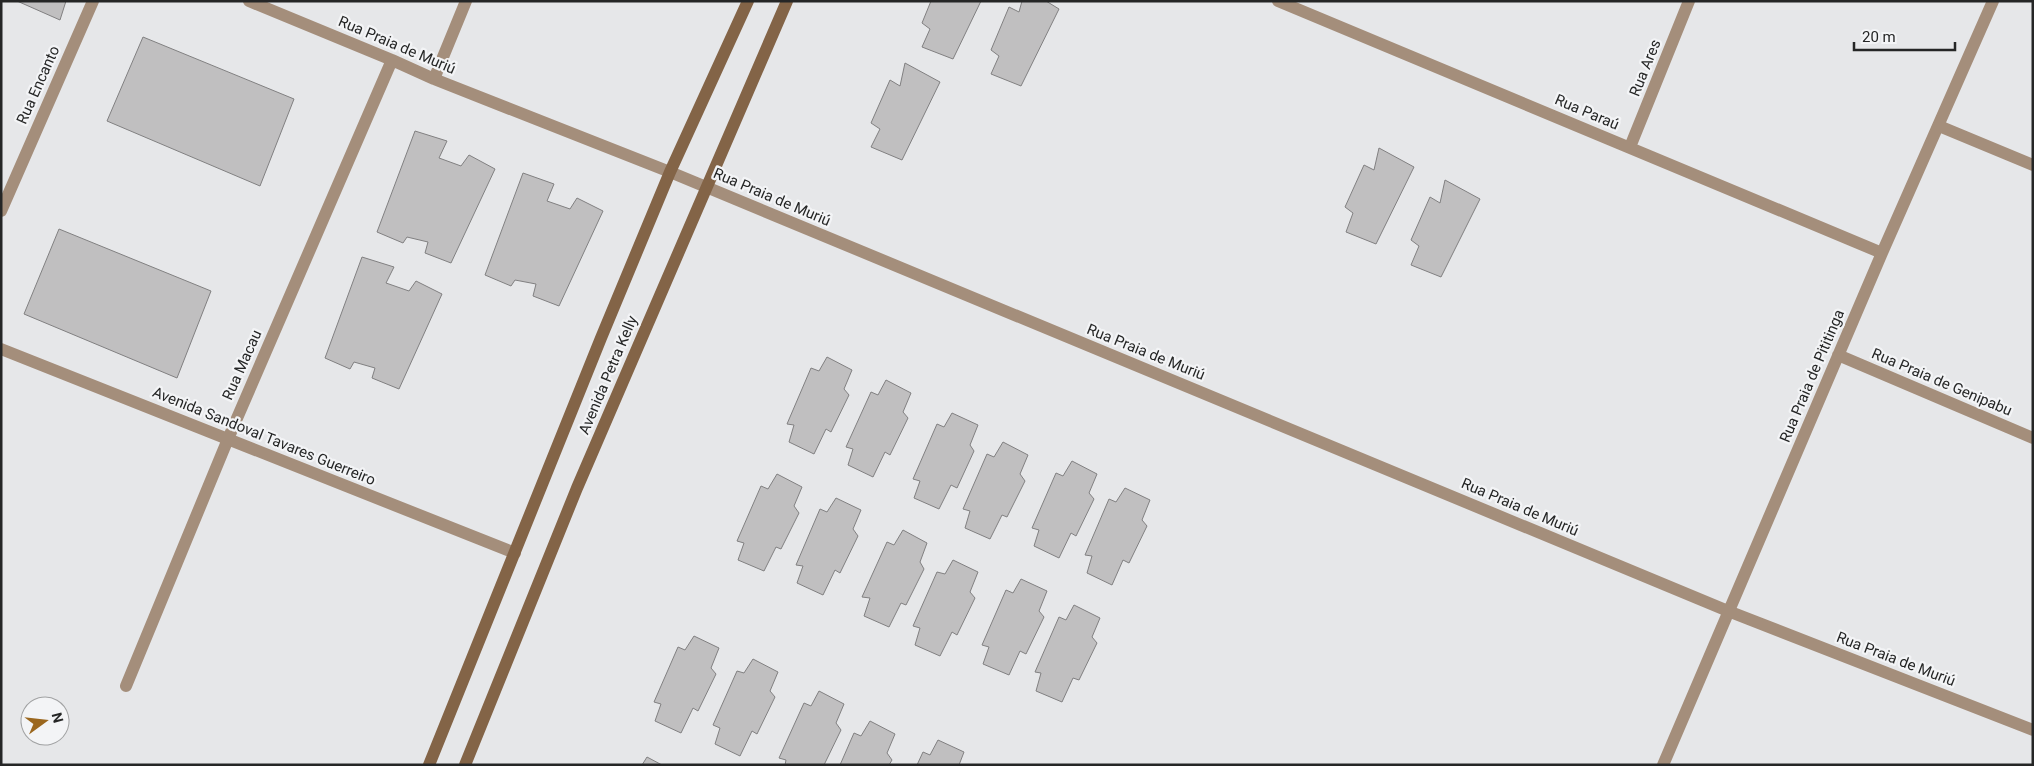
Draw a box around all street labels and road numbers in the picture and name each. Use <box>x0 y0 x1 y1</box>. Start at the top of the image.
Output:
street label: Rua Praia de Muriú <box>336 12 458 78</box>
street label: Rua Ares <box>1625 37 1665 99</box>
street label: Rua Encanto <box>13 43 63 127</box>
street label: Rua Paraú <box>1552 90 1622 134</box>
street label: Rua Praia de Muriú <box>711 164 833 230</box>
street label: Rua Praia de Pititinga <box>1776 307 1848 445</box>
street label: Avenida Petra Kelly <box>575 313 641 437</box>
street label: Rua Praia de Muriú <box>1084 320 1208 384</box>
street label: Rua Macau <box>219 327 265 403</box>
street label: Rua Praia de Genipabu <box>1869 344 2015 420</box>
street label: Avenida Sandoval Tavares Guerreiro <box>150 383 378 489</box>
street label: Rua Praia de Muriú <box>1459 474 1581 540</box>
street label: Rua Praia de Muriú <box>1834 628 1958 690</box>

